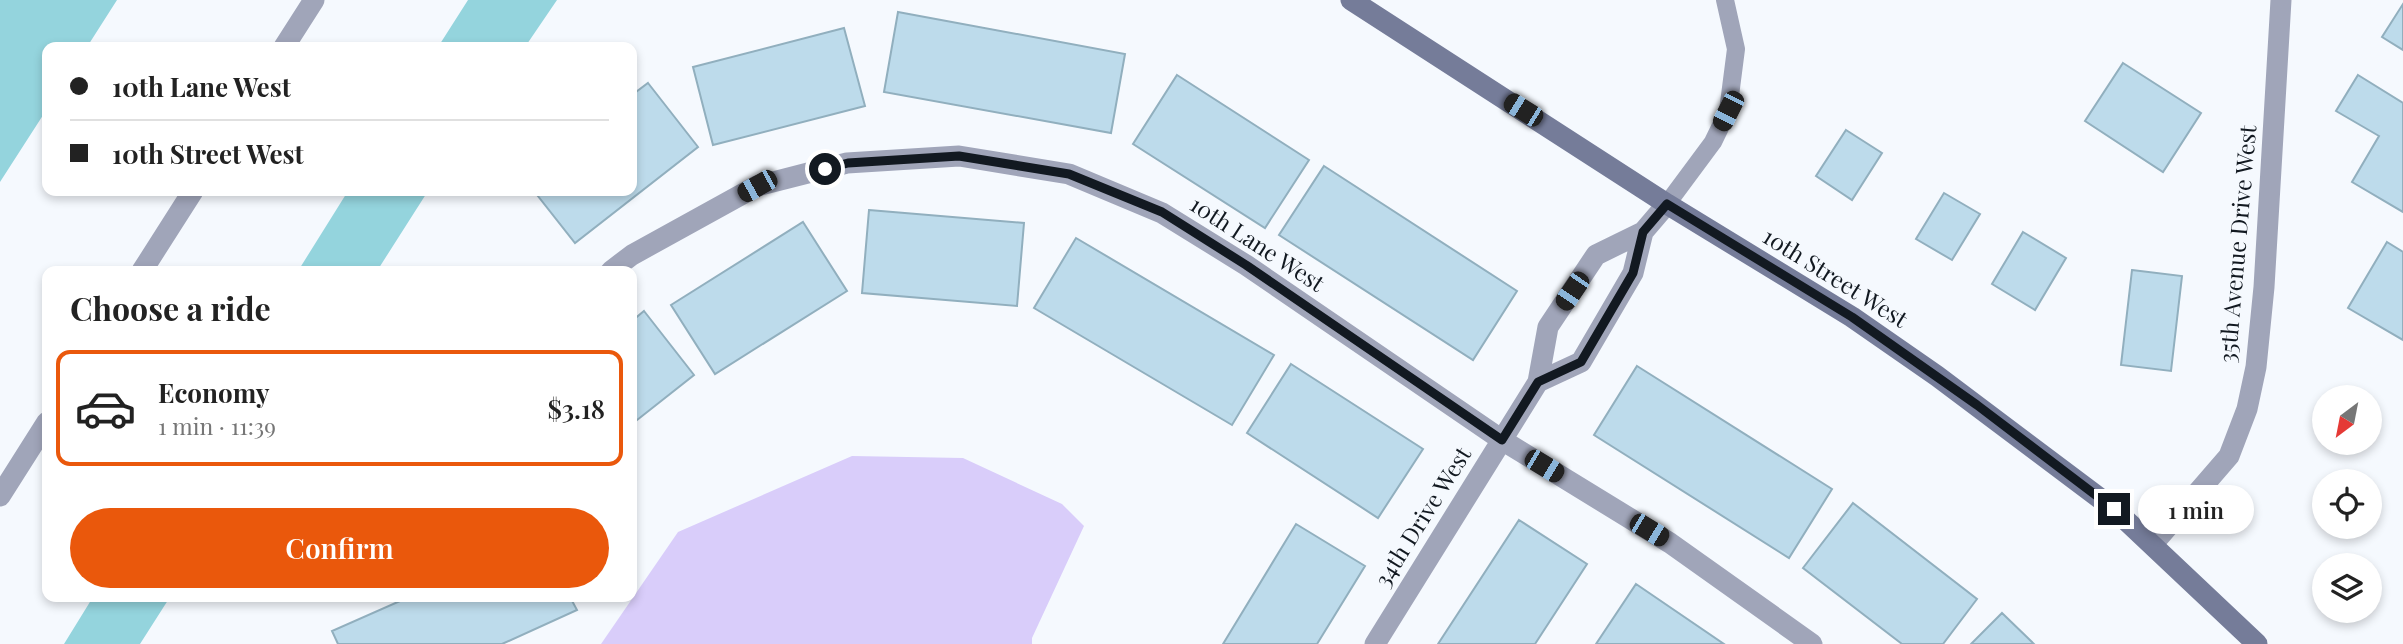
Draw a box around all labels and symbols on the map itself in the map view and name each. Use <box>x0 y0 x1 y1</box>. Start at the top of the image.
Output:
car <box>1710 88 1747 134</box>
car <box>1500 90 1547 130</box>
street label: 35th Avenue Drive West <box>2211 123 2262 364</box>
route start <box>809 153 841 185</box>
car <box>734 167 781 205</box>
street label: 10th Lane West <box>1185 188 1332 298</box>
street label: 10th Street West <box>1757 220 1915 334</box>
car <box>1552 268 1593 314</box>
north arrow <box>2312 385 2382 455</box>
street label: 34th Drive West <box>1366 440 1478 592</box>
car <box>1521 446 1568 486</box>
callout: 1 min <box>2138 484 2254 534</box>
route end <box>2098 493 2130 525</box>
car <box>1626 510 1673 550</box>

